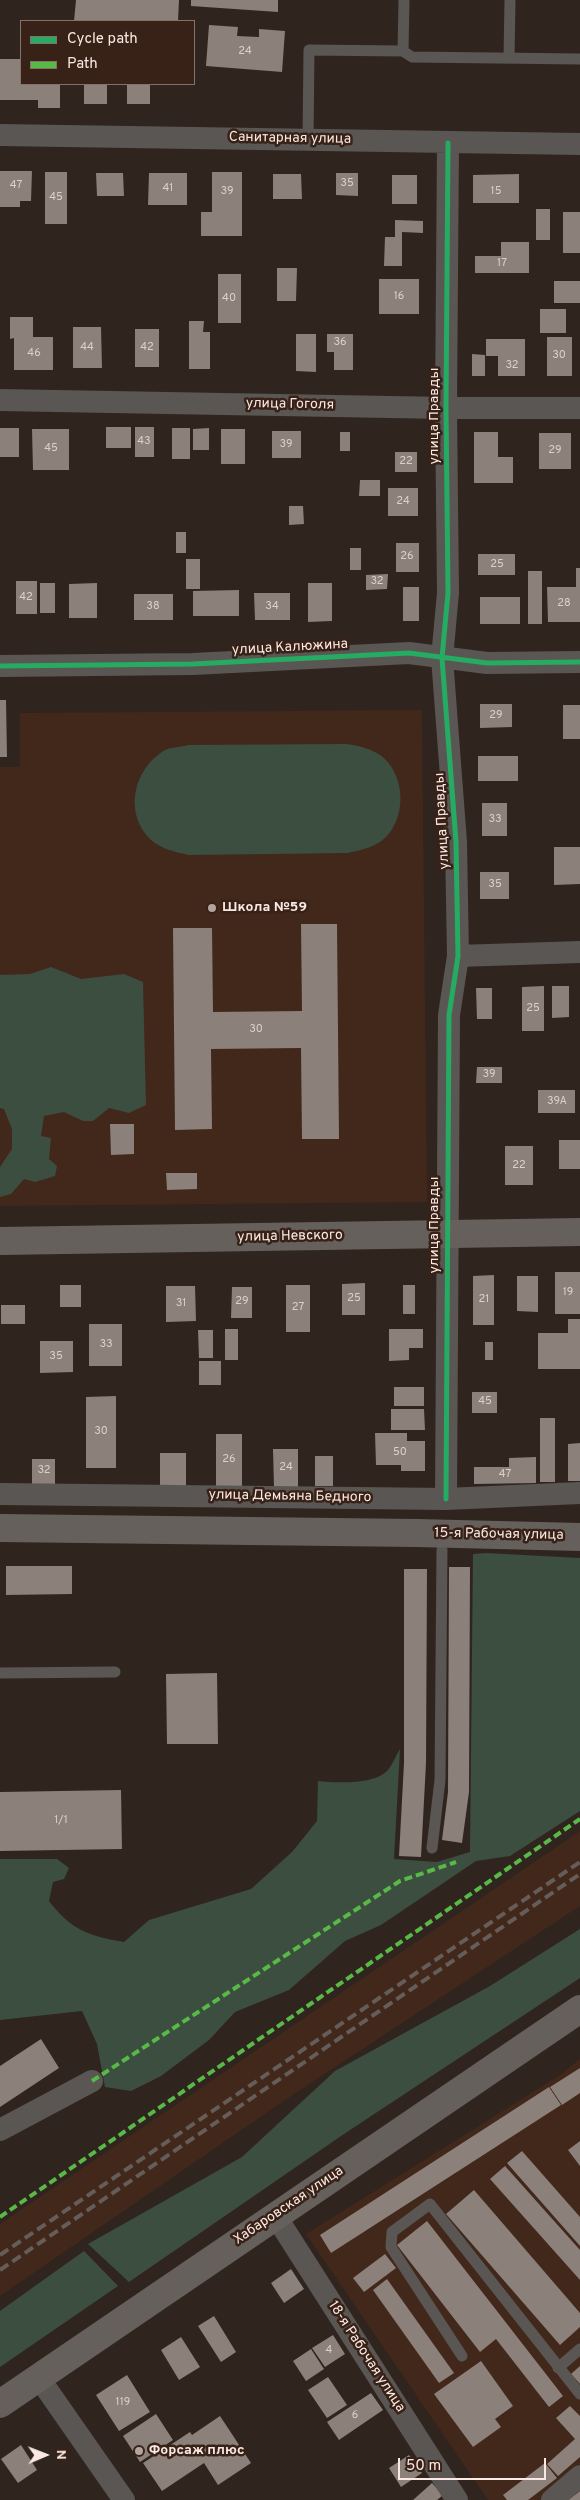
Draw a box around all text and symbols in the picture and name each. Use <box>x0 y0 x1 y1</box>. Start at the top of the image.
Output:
legend <box>20 20 195 85</box>
text: Cycle path <box>67 30 138 49</box>
house number: 24 <box>238 45 252 59</box>
text: Path <box>67 55 98 74</box>
street label: Санитарная улица <box>229 130 351 148</box>
house number: 35 <box>340 177 354 191</box>
house number: 47 <box>10 179 22 193</box>
house number: 41 <box>163 182 173 196</box>
house number: 39 <box>221 185 233 199</box>
house number: 15 <box>491 185 501 199</box>
house number: 45 <box>49 191 63 205</box>
house number: 17 <box>497 257 507 271</box>
house number: 16 <box>394 290 404 304</box>
house number: 40 <box>222 292 236 306</box>
house number: 36 <box>333 336 347 350</box>
house number: 44 <box>80 341 94 355</box>
house number: 42 <box>140 341 154 355</box>
house number: 46 <box>27 347 41 361</box>
house number: 30 <box>552 349 566 363</box>
house number: 32 <box>505 359 519 373</box>
street label: улица Правды <box>427 368 443 464</box>
street label: улица Гоголя <box>246 396 334 414</box>
house number: 43 <box>137 435 151 449</box>
house number: 39 <box>280 438 292 452</box>
house number: 45 <box>44 442 58 456</box>
house number: 29 <box>548 444 562 458</box>
house number: 22 <box>399 455 413 469</box>
house number: 24 <box>396 495 410 509</box>
house number: 26 <box>400 550 414 564</box>
house number: 25 <box>490 558 504 572</box>
house number: 32 <box>370 575 384 589</box>
house number: 42 <box>19 591 33 605</box>
house number: 28 <box>557 597 571 611</box>
house number: 38 <box>146 600 160 614</box>
house number: 34 <box>265 600 279 614</box>
street label: улица Калюжина <box>231 637 349 659</box>
house number: 29 <box>489 709 503 723</box>
street label: улица Правды <box>432 772 454 870</box>
house number: 33 <box>488 813 502 827</box>
house number: 35 <box>488 878 502 892</box>
place label: Школа №59 <box>222 900 307 916</box>
marker: Школа №59 <box>206 902 218 914</box>
house number: 25 <box>526 1002 540 1016</box>
house number: 30 <box>249 1023 263 1037</box>
house number: 39 <box>483 1068 495 1082</box>
house number: 39А <box>547 1095 567 1109</box>
house number: 22 <box>512 1159 526 1173</box>
street label: улица Правды <box>427 1177 443 1273</box>
street label: улица Невского <box>237 1228 343 1246</box>
house number: 19 <box>563 1286 573 1300</box>
house number: 25 <box>347 1292 361 1306</box>
house number: 21 <box>479 1293 489 1307</box>
house number: 29 <box>235 1295 249 1309</box>
house number: 31 <box>176 1297 186 1311</box>
house number: 27 <box>292 1301 304 1315</box>
house number: 33 <box>99 1338 113 1352</box>
house number: 35 <box>49 1350 63 1364</box>
house number: 45 <box>478 1395 492 1409</box>
house number: 30 <box>94 1425 108 1439</box>
house number: 50 <box>393 1446 407 1460</box>
house number: 26 <box>222 1453 236 1467</box>
house number: 24 <box>279 1461 293 1475</box>
house number: 32 <box>37 1464 51 1478</box>
house number: 47 <box>499 1468 511 1482</box>
street label: улица Демьяна Бедного <box>208 1487 372 1507</box>
street label: 15-я Рабочая улица <box>434 1525 564 1545</box>
house number: 1/1 <box>54 1814 68 1828</box>
street label: Хабаровская улица <box>231 2163 347 2249</box>
street label: 18-я Рабочая улица <box>324 2298 408 2416</box>
house number: 4 <box>326 2344 332 2358</box>
house number: 119 <box>116 2396 130 2410</box>
house number: 6 <box>352 2409 358 2423</box>
north arrow <box>20 2430 70 2480</box>
place label: Форсаж плюс <box>149 2443 245 2459</box>
marker: Форсаж плюс <box>133 2445 145 2457</box>
scale bar <box>400 2448 548 2480</box>
text: N <box>52 2450 69 2460</box>
text: 50 m <box>406 2457 441 2476</box>

